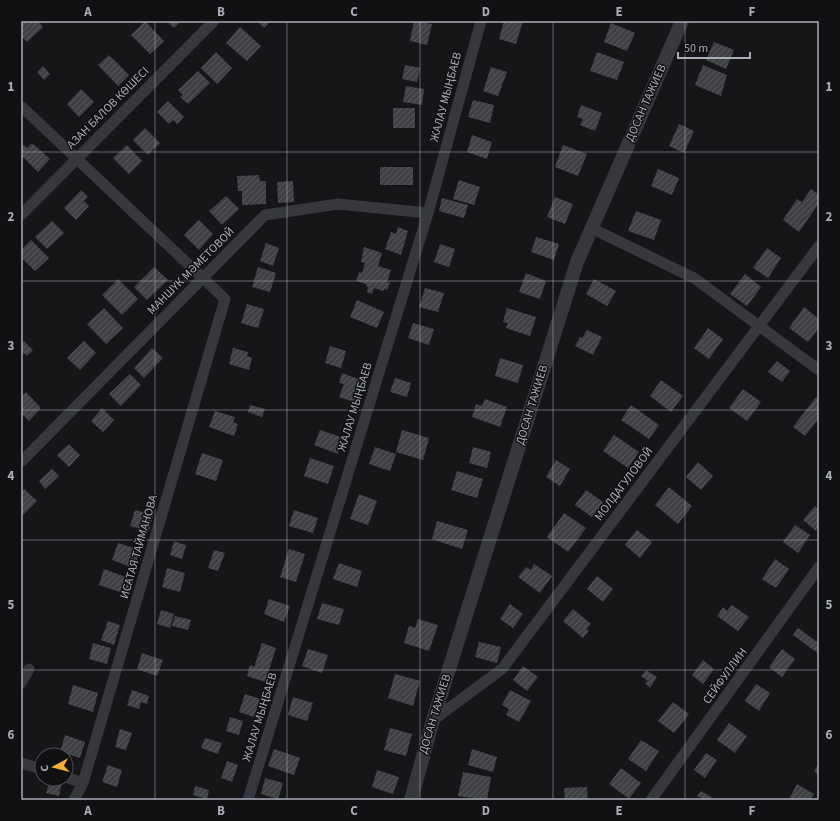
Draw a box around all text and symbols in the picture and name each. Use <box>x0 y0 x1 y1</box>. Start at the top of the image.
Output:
text: A <box>83 3 92 21</box>
text: B <box>217 3 225 21</box>
text: C <box>350 3 358 21</box>
text: D <box>482 3 490 21</box>
text: E <box>615 3 623 21</box>
text: F <box>749 3 756 21</box>
scale bar <box>678 34 750 60</box>
text: 50 m <box>684 40 708 57</box>
street label: ЖАЛАУ МЫҢБАЕВ <box>426 50 466 144</box>
street label: ДОСАН ТАЖИЕВ <box>621 62 671 144</box>
street label: АЗАН БАЛОВ КӨШЕСІ <box>63 63 153 153</box>
text: 1 <box>8 78 15 96</box>
text: 1 <box>826 78 833 96</box>
text: 2 <box>8 208 15 226</box>
text: 2 <box>826 208 833 226</box>
street label: МАНШҮК МӘМЕТОВОЙ <box>144 224 238 318</box>
text: 3 <box>8 337 15 355</box>
text: 3 <box>826 337 833 355</box>
street label: ЖАЛАУ МЫҢБАЕВ <box>333 360 377 454</box>
street label: ДОСАН ТАЖИЕВ <box>512 363 552 447</box>
street label: МОЛДАГУЛОВОЙ <box>591 444 657 524</box>
text: 4 <box>8 467 15 485</box>
text: 4 <box>826 467 833 485</box>
street label: ИСАТАЯ ТАЙМАНОВА <box>116 493 162 601</box>
text: 5 <box>8 596 15 614</box>
text: 5 <box>826 596 833 614</box>
street label: СЕЙФУЛЛИН <box>699 644 751 708</box>
street label: ЖАЛАУ МЫҢБАЕВ <box>238 670 282 764</box>
street label: ДОСАН ТАЖИЕВ <box>415 672 455 756</box>
text: 6 <box>8 726 15 744</box>
text: 6 <box>826 726 833 744</box>
north arrow <box>34 747 74 787</box>
text: С <box>37 763 52 772</box>
text: A <box>83 802 92 820</box>
text: B <box>217 802 225 820</box>
text: C <box>350 802 358 820</box>
text: D <box>482 802 490 820</box>
text: E <box>615 802 623 820</box>
text: F <box>749 802 756 820</box>

